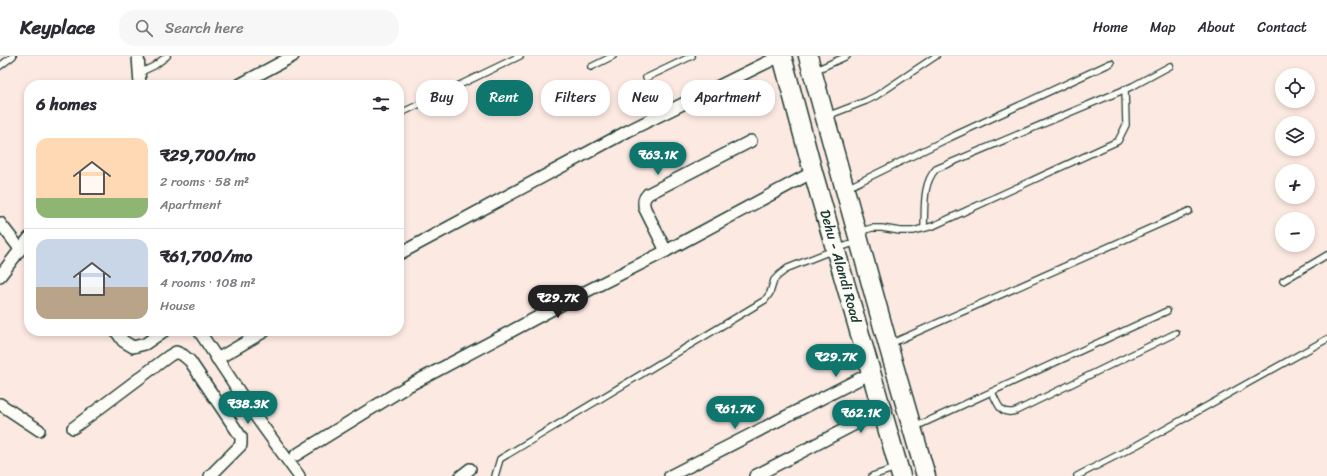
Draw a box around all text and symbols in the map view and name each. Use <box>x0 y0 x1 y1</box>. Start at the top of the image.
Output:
search box <box>119 10 399 46</box>
text: Keyplace <box>20 11 95 44</box>
text: Search here <box>165 15 244 41</box>
text: Home <box>1093 15 1128 40</box>
text: Map <box>1150 15 1176 40</box>
text: About <box>1198 15 1235 40</box>
text: Contact <box>1257 15 1307 40</box>
icon: search <box>133 17 155 39</box>
map controls <box>1275 68 1315 252</box>
button: locate <box>1275 68 1315 108</box>
chip: Buy <box>416 80 468 116</box>
chip: Rent <box>476 80 533 116</box>
chip: Filters <box>541 80 610 116</box>
chip: New <box>618 80 673 116</box>
chip: Apartment <box>681 80 775 116</box>
text: 6 homes <box>36 89 96 119</box>
icon: filters <box>370 93 392 115</box>
button: layers <box>1275 116 1315 156</box>
text: ₹29,700/mo <box>160 140 256 170</box>
pin: ₹63.1K <box>625 142 691 176</box>
text: ₹63.1K <box>638 143 678 166</box>
icon: home <box>68 154 116 202</box>
button: + <box>1275 164 1315 204</box>
text: 2 rooms · 58 m² <box>160 170 249 193</box>
text: Apartment <box>160 193 221 216</box>
street label: Dehu - Alandi Road <box>812 207 869 327</box>
button: − <box>1275 212 1315 252</box>
text: ₹61,700/mo <box>160 241 252 271</box>
icon: home <box>68 255 116 303</box>
text: 4 rooms · 108 m² <box>160 271 256 294</box>
pin: ₹29.7K <box>525 285 591 319</box>
text: ₹29.7K <box>537 286 579 309</box>
text: House <box>160 294 195 317</box>
pin: ₹29.7K <box>803 344 869 378</box>
text: ₹29.7K <box>815 345 857 368</box>
pin: ₹38.3K <box>215 391 281 425</box>
text: ₹38.3K <box>227 392 269 415</box>
pin: ₹61.7K <box>702 396 768 430</box>
text: ₹61.7K <box>715 397 755 420</box>
pin: ₹62.1K <box>828 400 894 434</box>
text: ₹62.1K <box>841 401 881 424</box>

